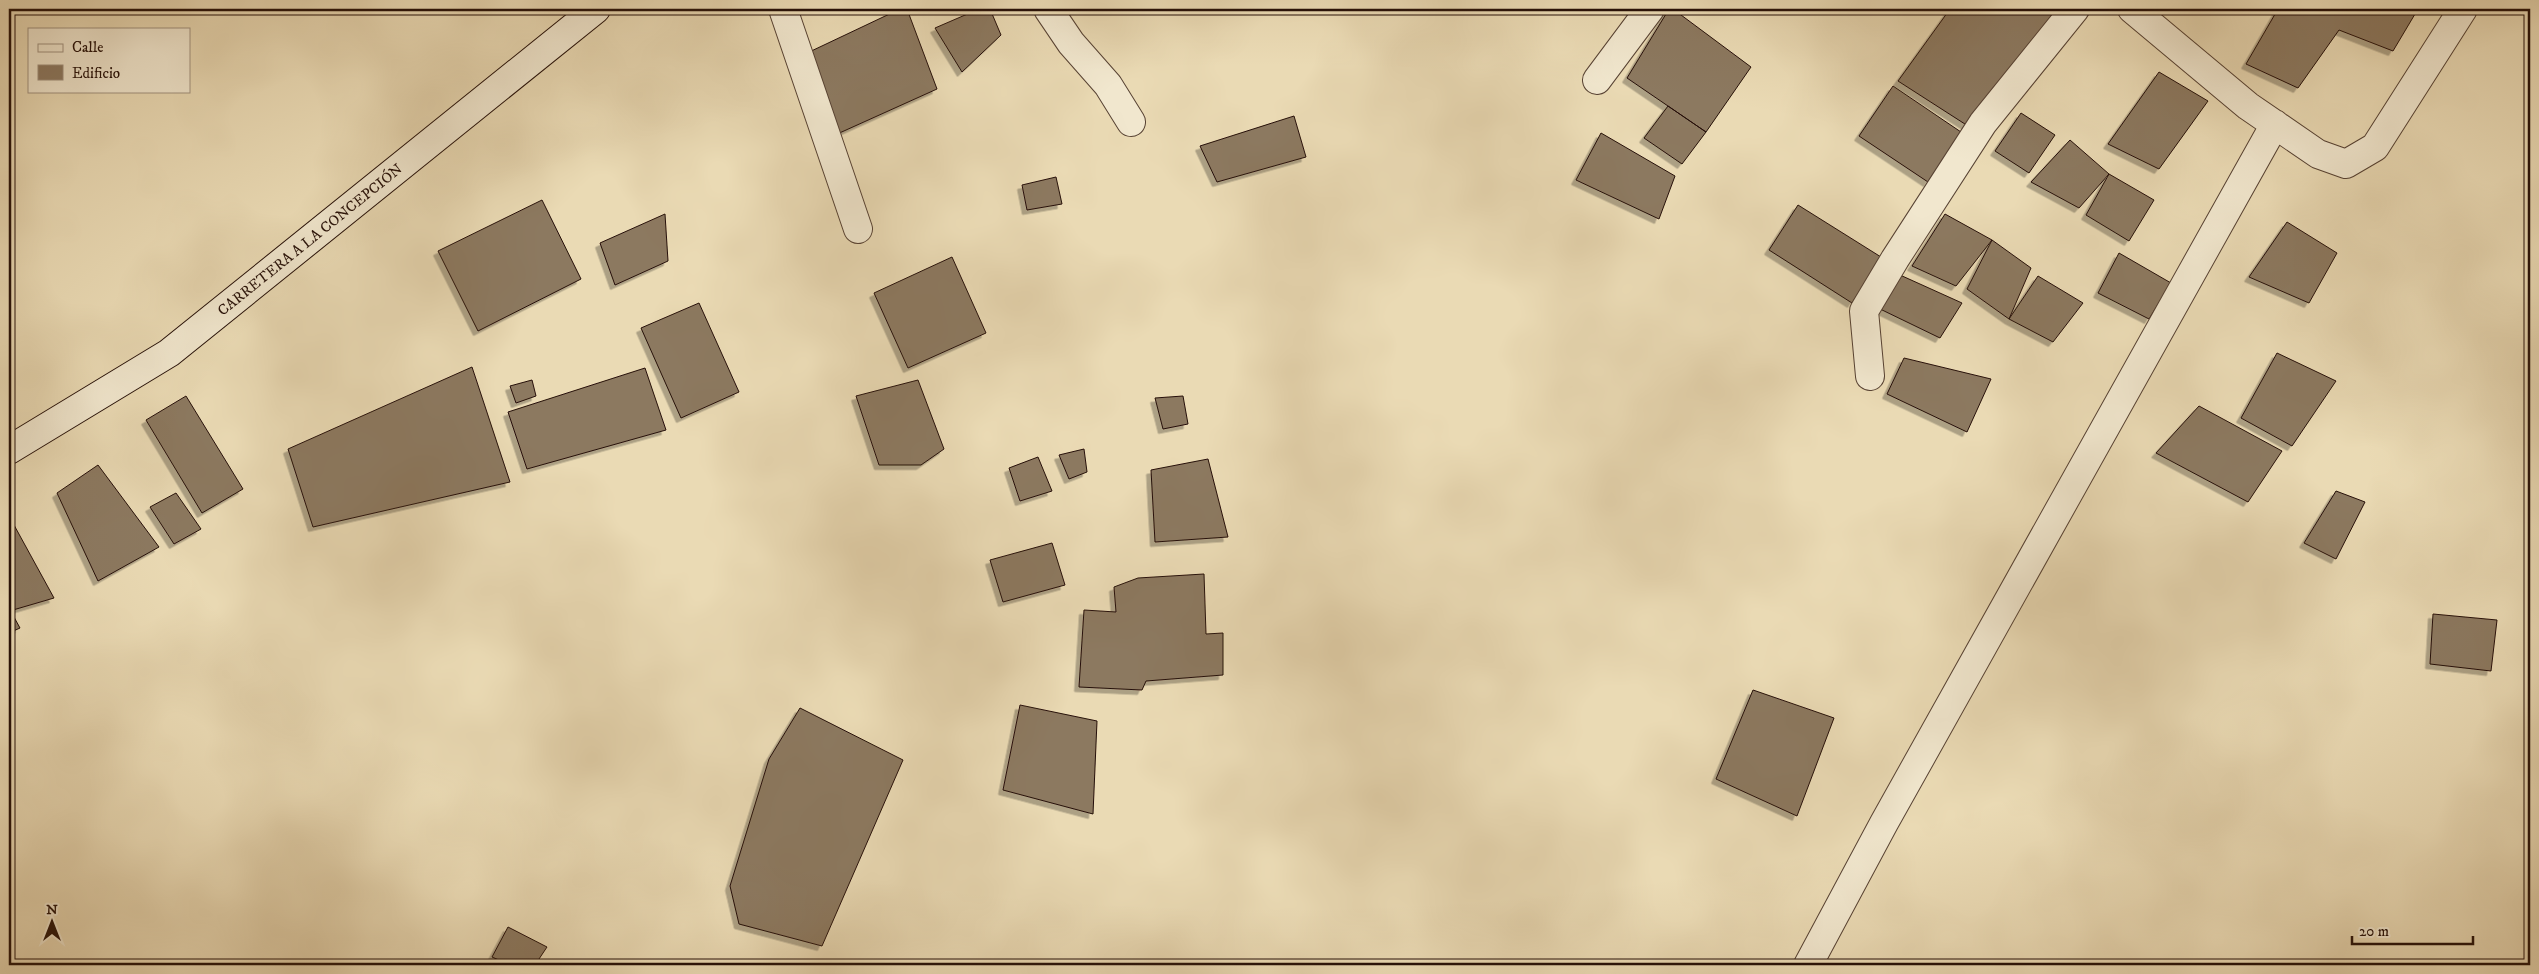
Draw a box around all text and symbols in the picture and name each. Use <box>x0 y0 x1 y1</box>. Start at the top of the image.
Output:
legend <box>28 28 190 92</box>
text: Calle <box>72 38 104 57</box>
text: Edificio <box>72 64 120 83</box>
street label: CARRETERA A LA CONCEPCIÓN <box>213 159 406 320</box>
north arrow <box>28 896 78 946</box>
text: N <box>46 901 58 919</box>
scale bar <box>2352 914 2473 946</box>
text: 20 m <box>2359 922 2389 941</box>

